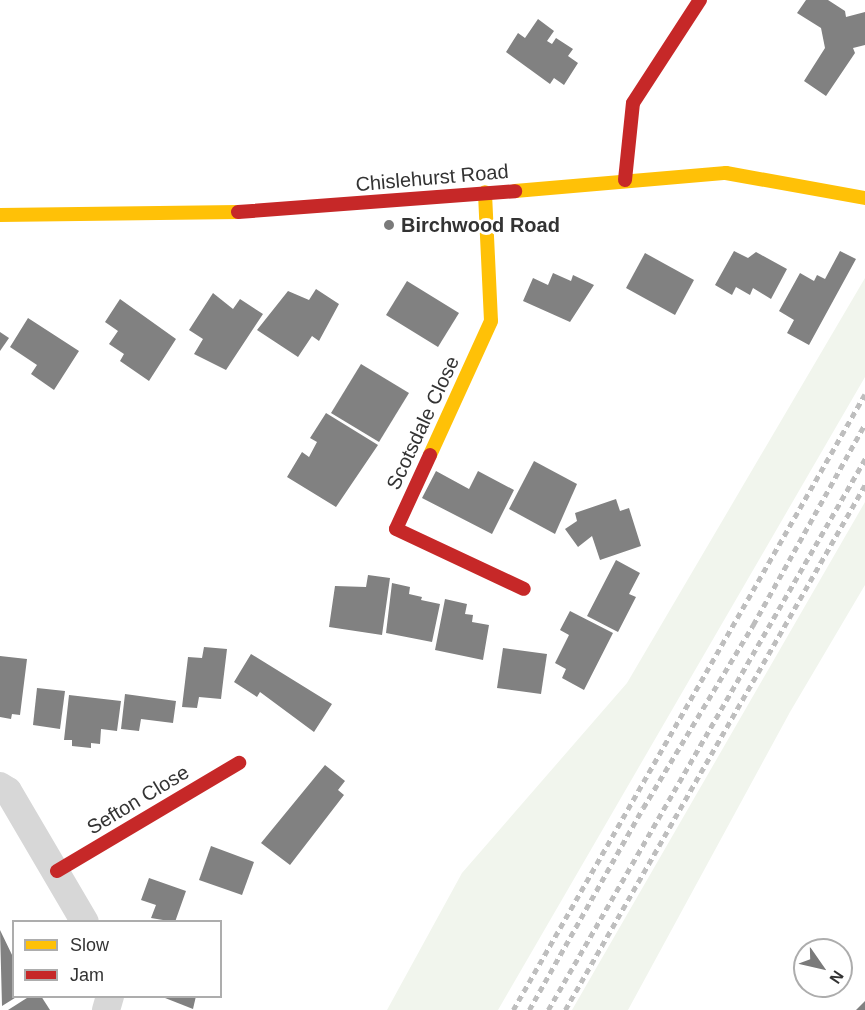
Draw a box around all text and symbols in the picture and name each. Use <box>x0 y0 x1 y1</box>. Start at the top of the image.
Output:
street label: Chislehurst Road <box>355 159 509 197</box>
place label: Birchwood Road <box>401 213 560 237</box>
marker: Birchwood Road <box>382 218 396 232</box>
street label: Scotsdale Close <box>382 352 464 494</box>
street label: Sefton Close <box>83 760 193 840</box>
legend <box>12 920 222 998</box>
text: Slow <box>70 935 109 955</box>
north arrow <box>793 938 853 998</box>
text: Jam <box>70 965 104 985</box>
text: N <box>826 968 847 987</box>

